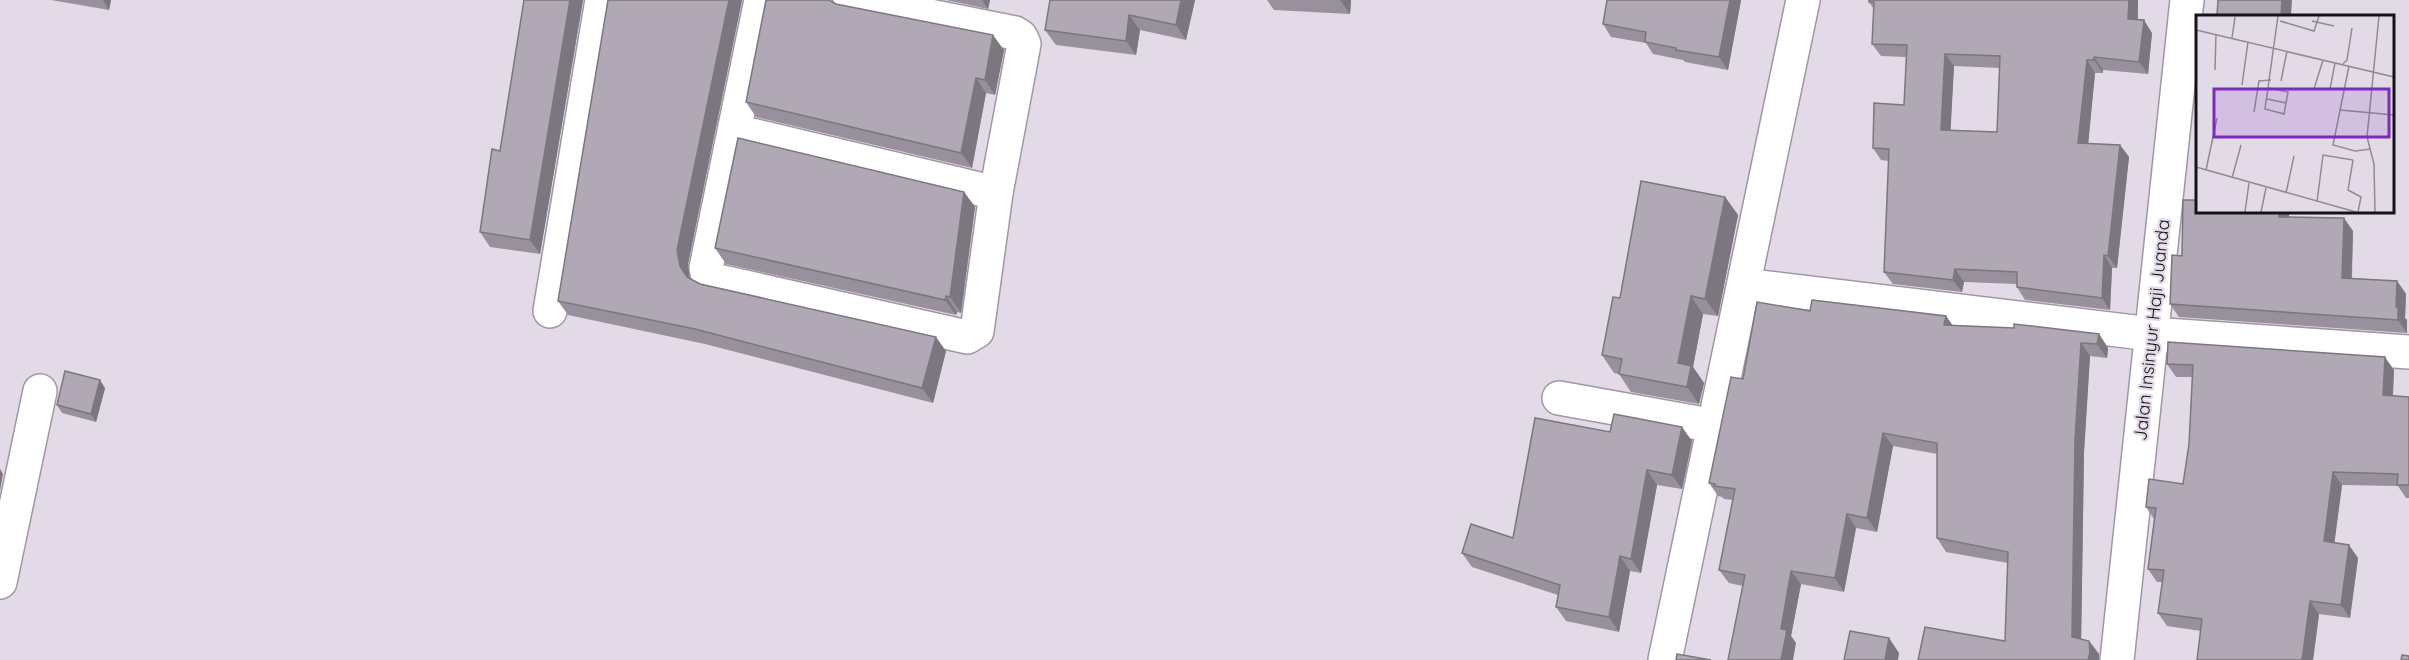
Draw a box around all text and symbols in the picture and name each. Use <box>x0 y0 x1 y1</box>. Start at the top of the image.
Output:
inset map <box>2196 15 2394 213</box>
street label: Jalan Insinyur Haji Juanda <box>2128 218 2175 442</box>

